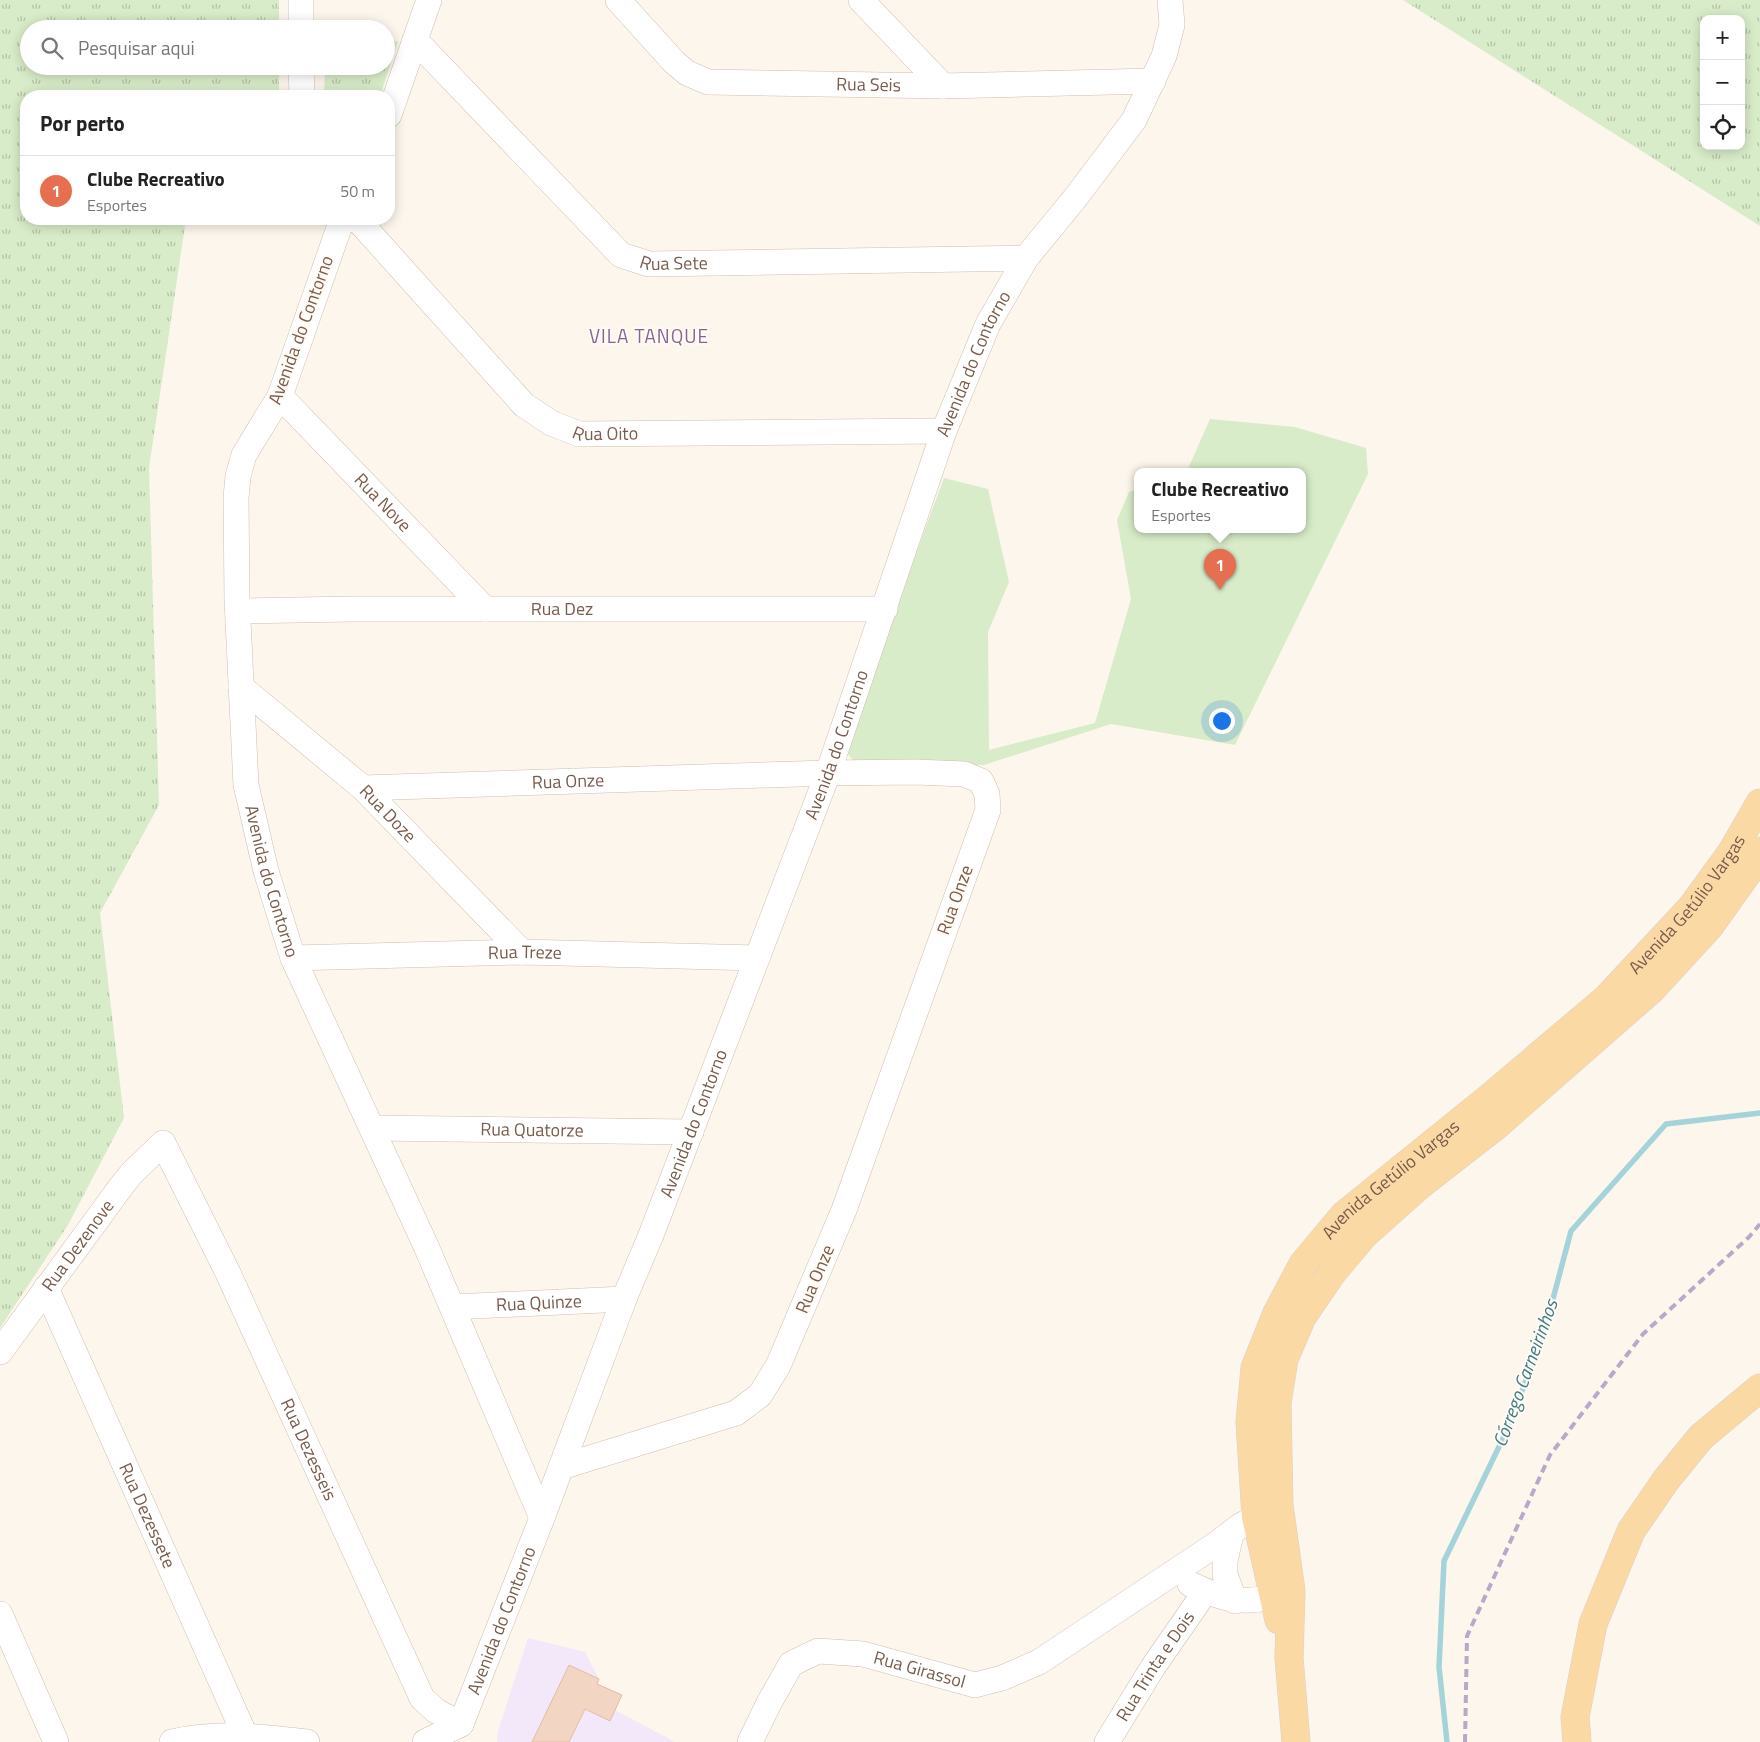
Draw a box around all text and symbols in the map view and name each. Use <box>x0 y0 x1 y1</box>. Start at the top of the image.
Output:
map controls <box>1700 15 1745 150</box>
button: + <box>1700 15 1745 60</box>
search box <box>20 20 395 75</box>
text: Pesquisar aqui <box>78 33 195 62</box>
icon: search <box>38 34 66 62</box>
button: − <box>1700 60 1745 105</box>
street label: Rua Seis <box>836 70 901 98</box>
button: locate <box>1700 105 1745 150</box>
text: Por perto <box>40 107 125 139</box>
text: Clube Recreativo <box>87 164 225 193</box>
text: 1 <box>52 179 60 203</box>
text: 50 m <box>340 179 375 203</box>
text: Esportes <box>87 193 147 217</box>
street label: Rua Sete <box>636 248 708 277</box>
street label: Avenida do Contorno <box>261 251 340 408</box>
street label: Avenida do Contorno <box>929 286 1017 441</box>
district label: VILA TANQUE <box>589 321 709 350</box>
street label: Rua Oito <box>569 419 638 448</box>
street label: Rua Nove <box>348 467 418 538</box>
popup <box>1134 468 1306 533</box>
text: Clube Recreativo <box>1151 474 1289 503</box>
text: Esportes <box>1151 503 1211 527</box>
pin: 1 <box>1204 549 1236 590</box>
street label: Rua Dez <box>531 595 593 622</box>
street label: Avenida do Contorno <box>797 666 875 823</box>
your location <box>1209 708 1235 734</box>
street label: Rua Onze <box>531 766 604 796</box>
street label: Rua Doze <box>353 778 423 848</box>
street label: Avenida do Contorno <box>238 802 306 961</box>
street label: Avenida Getúlio Vargas <box>1622 829 1752 980</box>
street label: Rua Onze <box>929 861 980 938</box>
street label: Rua Treze <box>488 938 562 966</box>
street label: Avenida do Contorno <box>653 1045 734 1202</box>
street label: Avenida Getúlio Vargas <box>1315 1113 1465 1245</box>
street label: Rua Quatorze <box>480 1115 584 1144</box>
street label: Rua Dezenove <box>35 1194 120 1297</box>
street label: Rua Onze <box>788 1240 841 1317</box>
street label: Rua Quinze <box>495 1287 582 1318</box>
water label: Córrego Carneirinhos <box>1484 1293 1565 1451</box>
street label: Rua Dezesseis <box>274 1394 344 1505</box>
street label: Rua Dezessete <box>112 1458 183 1572</box>
street label: Avenida do Contorno <box>460 1542 542 1699</box>
street label: Rua Trinta e Dois <box>1109 1605 1201 1726</box>
street label: Rua Girassol <box>871 1644 969 1695</box>

